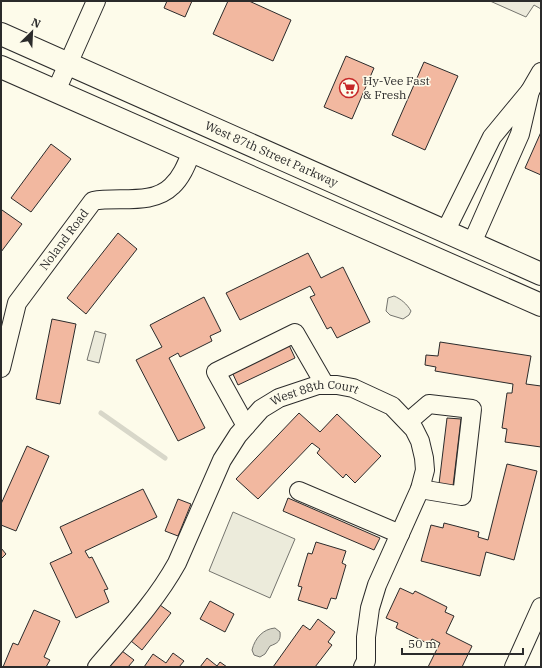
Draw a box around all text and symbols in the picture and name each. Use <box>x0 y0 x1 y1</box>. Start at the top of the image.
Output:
north arrow <box>12 12 52 52</box>
text: N <box>29 15 43 31</box>
place label: Hy-Vee Fast & Fresh <box>363 73 430 102</box>
supermarket icon: Hy-Vee Fast & Fresh <box>338 77 360 99</box>
street label: West 87th Street Parkway <box>203 118 341 190</box>
street label: Noland Road <box>36 206 92 273</box>
street label: West 88th Court <box>267 377 362 409</box>
scale bar <box>402 630 523 656</box>
text: 50 m <box>408 636 437 651</box>

